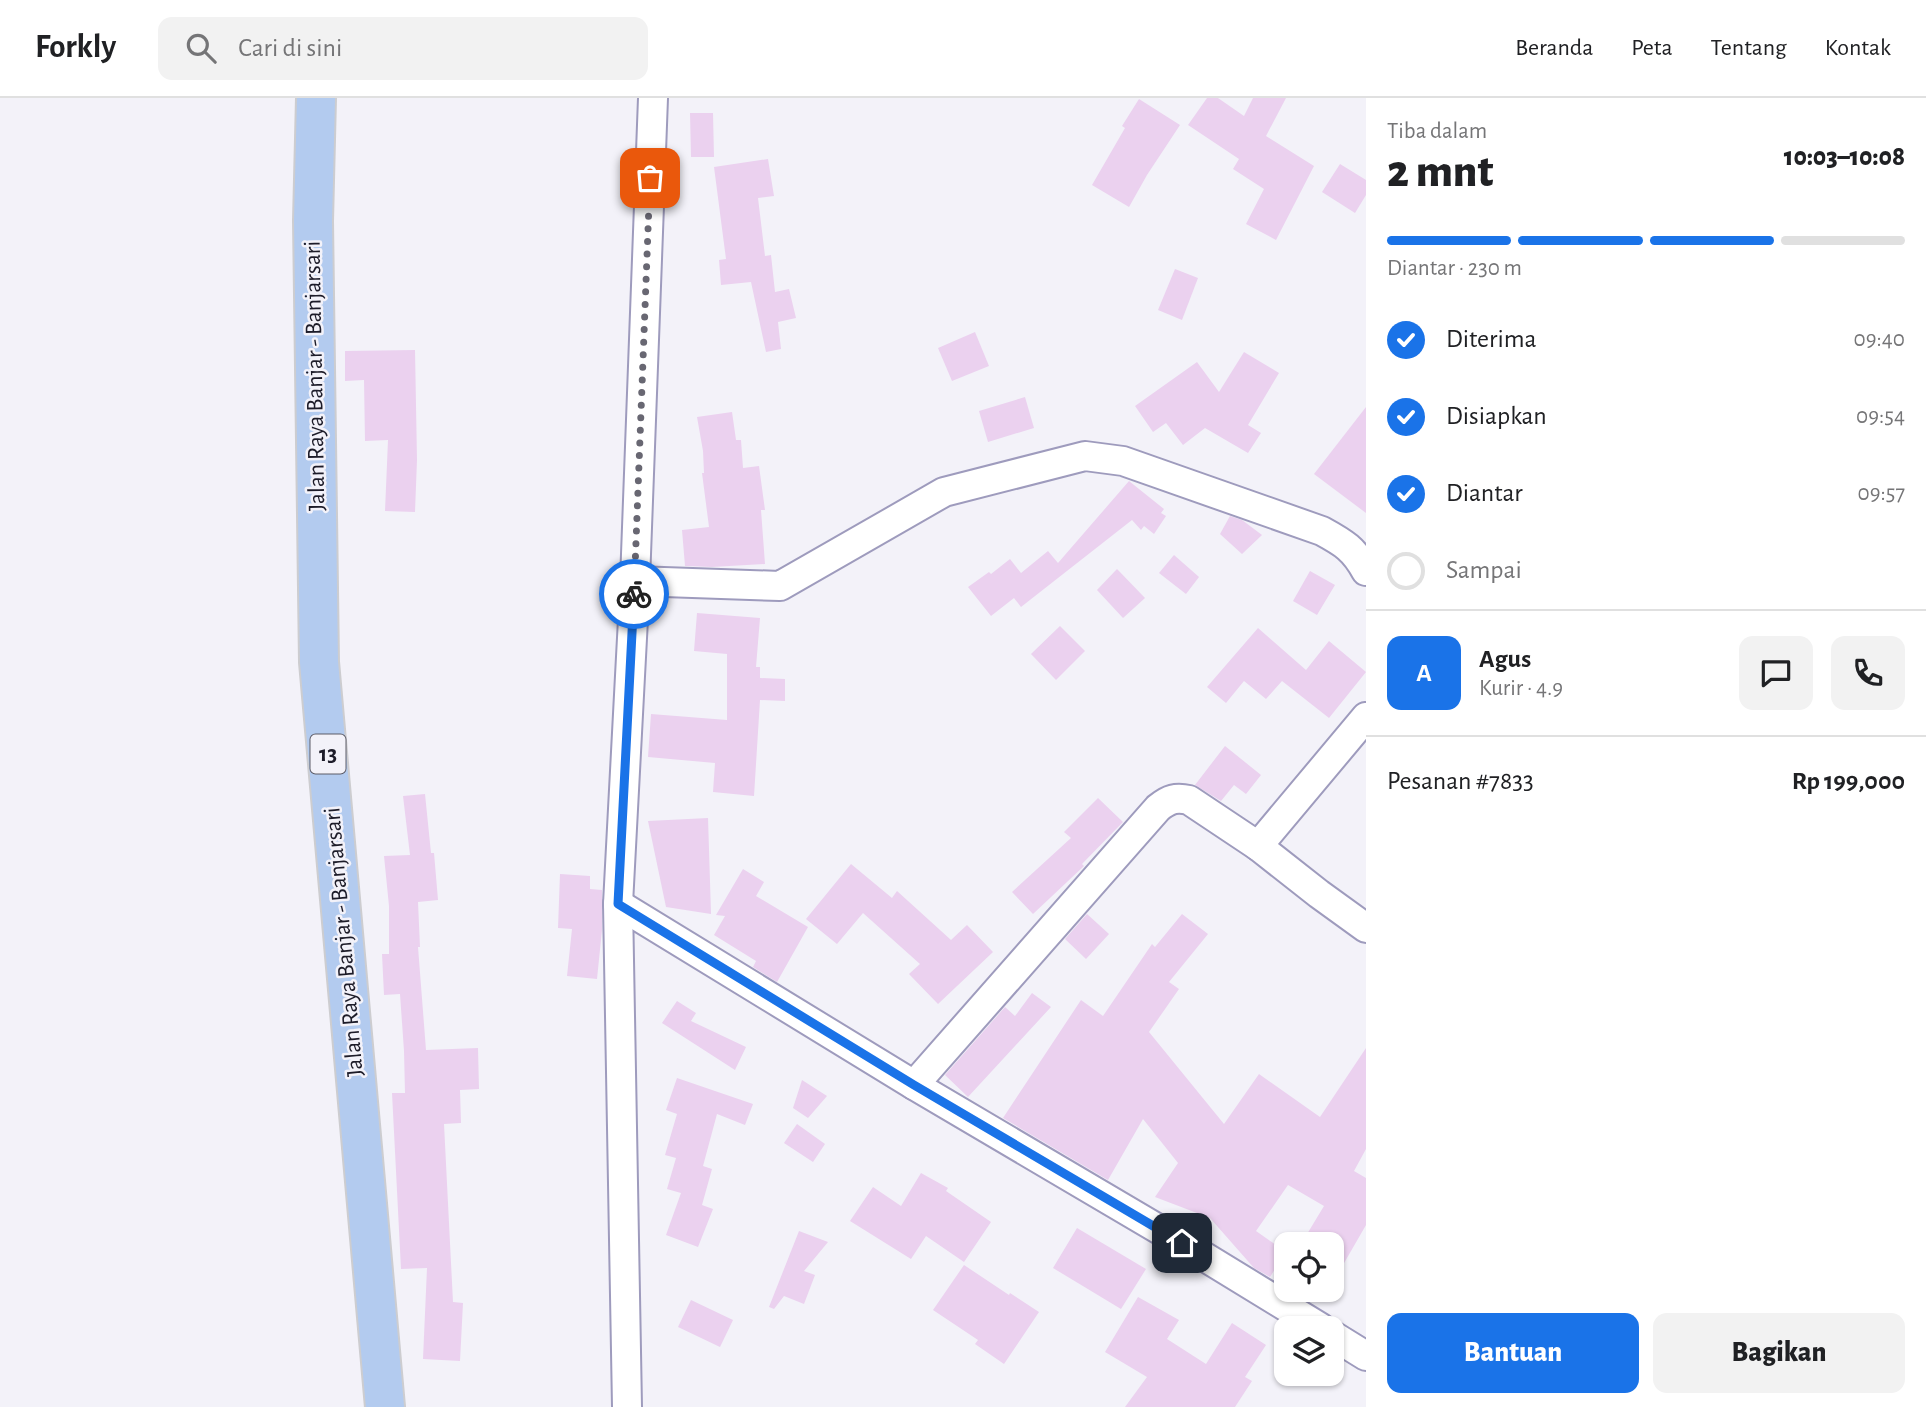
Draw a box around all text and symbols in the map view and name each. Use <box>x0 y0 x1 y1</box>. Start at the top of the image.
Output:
search box <box>158 17 648 80</box>
icon: search <box>182 29 220 67</box>
text: Forkly <box>35 31 116 64</box>
text: Cari di sini <box>238 35 342 61</box>
text: Beranda <box>1515 36 1593 60</box>
text: Peta <box>1631 36 1673 60</box>
text: Tentang <box>1711 36 1787 60</box>
text: Kontak <box>1825 36 1891 60</box>
text: Tiba dalam <box>1387 120 1487 143</box>
text: 10:03–10:08 <box>1784 144 1905 170</box>
pin <box>620 148 680 208</box>
text: 2 mnt <box>1387 149 1493 195</box>
icon: bag <box>631 159 669 197</box>
street label: Jalan Raya Banjar - Banjarsari <box>301 241 329 511</box>
text: Diantar · 230 m <box>1387 257 1522 280</box>
icon: check <box>1387 321 1425 359</box>
text: Diterima <box>1446 326 1537 352</box>
text: 09:40 <box>1854 328 1905 351</box>
icon: check <box>1387 398 1425 436</box>
text: Disiapkan <box>1446 403 1547 429</box>
text: 09:54 <box>1856 405 1905 428</box>
icon: check <box>1387 475 1425 513</box>
text: Diantar <box>1446 480 1523 506</box>
text: 09:57 <box>1858 482 1905 505</box>
text: Sampai <box>1446 557 1522 583</box>
courier <box>599 559 669 629</box>
icon: bike <box>615 575 653 613</box>
button: chat <box>1739 636 1813 710</box>
button: phone <box>1831 636 1905 710</box>
text: Agus <box>1479 646 1531 672</box>
text: A <box>1416 660 1432 686</box>
text: Kurir · 4.9 <box>1479 677 1563 700</box>
road number: 13 <box>310 734 346 774</box>
text: Pesanan #7833 <box>1387 768 1534 794</box>
text: Rp 199,000 <box>1792 768 1905 794</box>
street label: Jalan Raya Banjar - Banjarsari <box>320 806 368 1078</box>
pin <box>1152 1213 1212 1273</box>
icon: home <box>1163 1224 1201 1262</box>
map controls <box>1274 1232 1344 1386</box>
button: locate <box>1274 1232 1344 1302</box>
button: Bantuan <box>1387 1313 1639 1393</box>
button: Bagikan <box>1653 1313 1905 1393</box>
button: layers <box>1274 1316 1344 1386</box>

